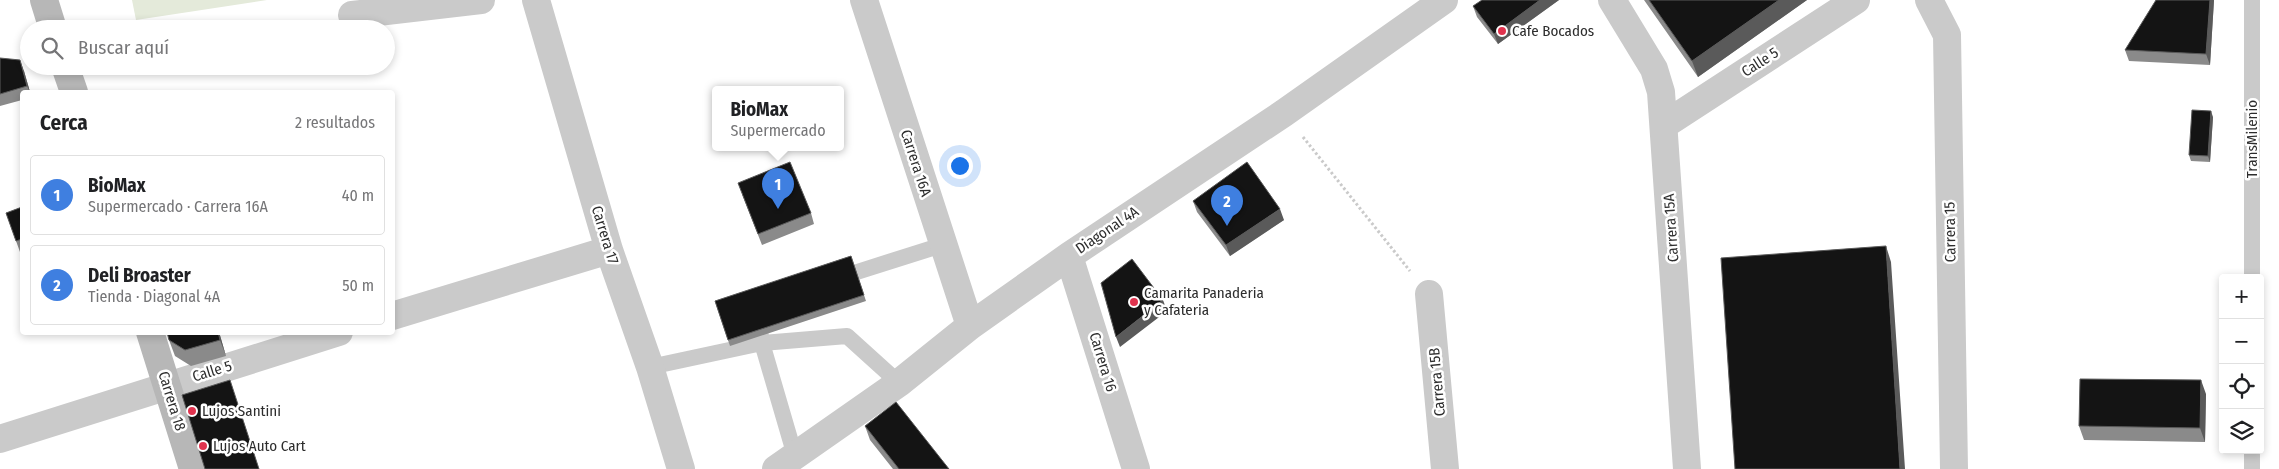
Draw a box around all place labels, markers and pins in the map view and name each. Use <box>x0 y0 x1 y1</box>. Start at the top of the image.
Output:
place label: Cafe Bocados <box>1512 22 1594 40</box>
marker: Cafe Bocados <box>1496 25 1508 37</box>
pin: 1 <box>762 168 794 209</box>
pin: 2 <box>1211 185 1243 226</box>
place label: Camarita Panaderia y Cafateria <box>1144 284 1264 319</box>
marker: Camarita Panaderia y Cafateria <box>1128 296 1140 308</box>
place label: Lujos Santini <box>202 402 281 420</box>
marker: Lujos Santini <box>186 405 198 417</box>
place label: Lujos Auto Cart <box>213 437 306 455</box>
marker: Lujos Auto Cart <box>197 440 209 452</box>

